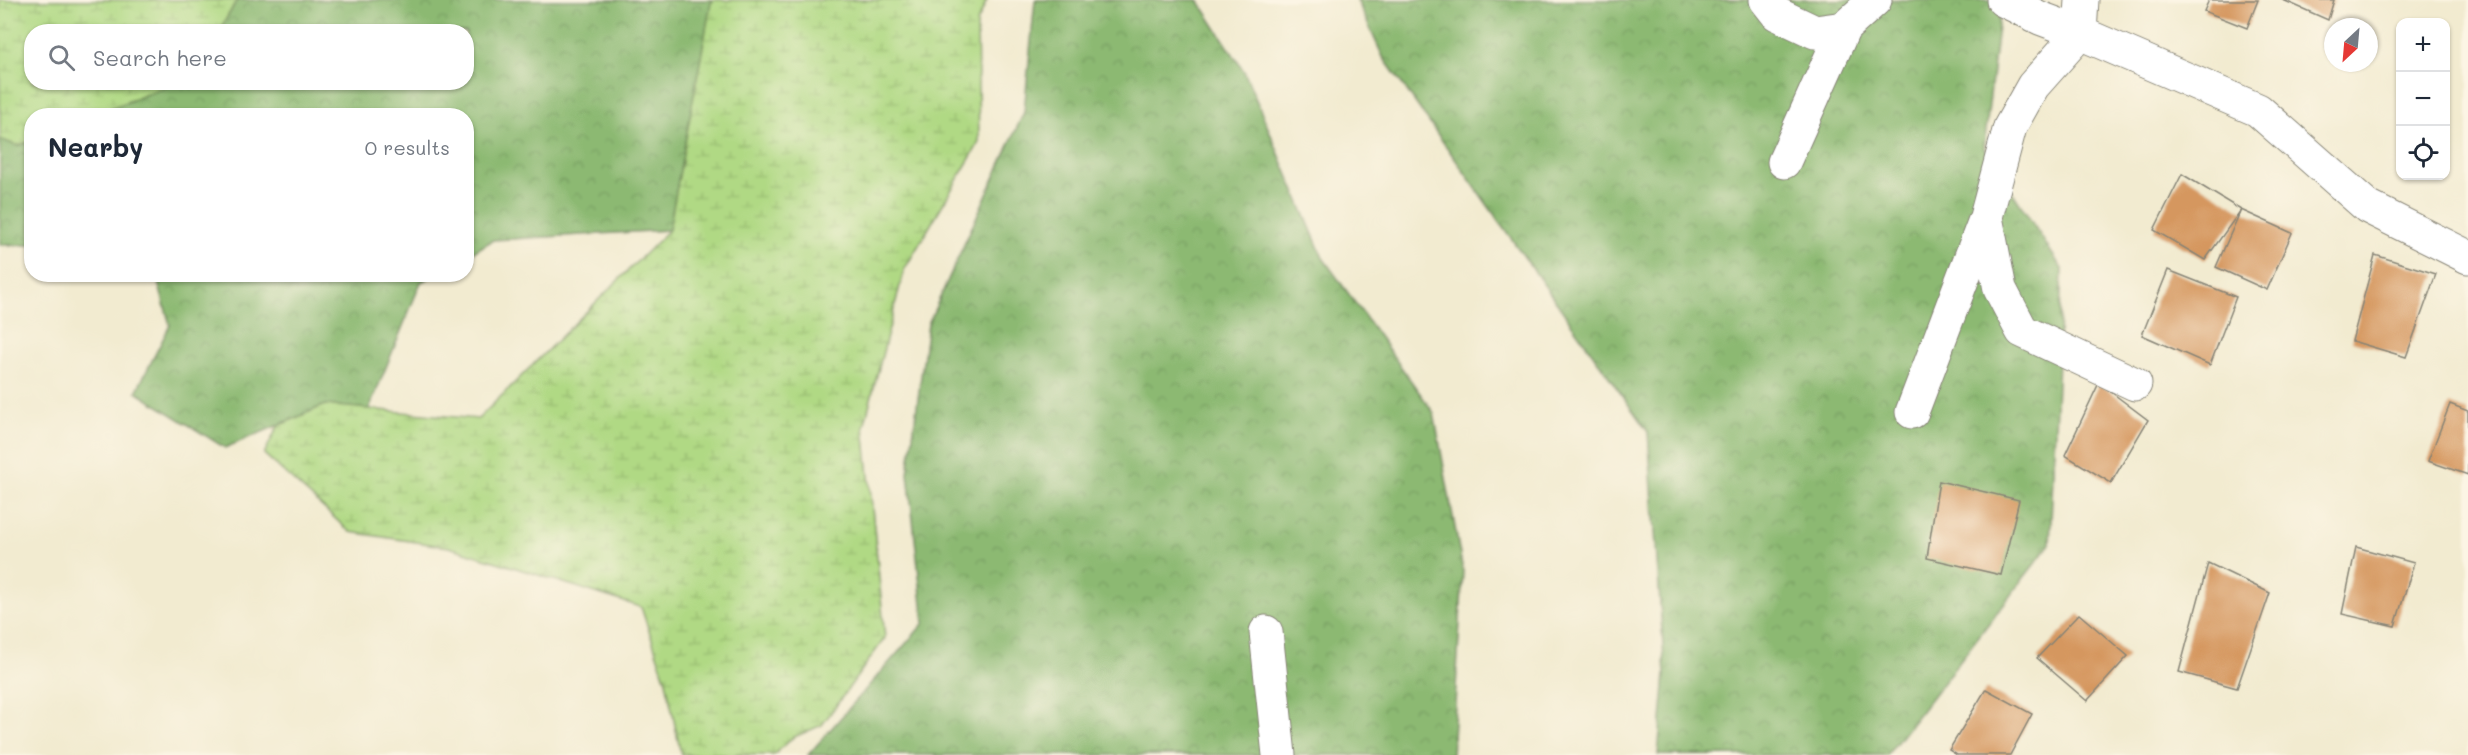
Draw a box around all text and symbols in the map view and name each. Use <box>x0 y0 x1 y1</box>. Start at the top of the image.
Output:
north arrow <box>2324 18 2378 72</box>
map controls <box>2396 18 2450 180</box>
button: + <box>2396 18 2450 72</box>
search box <box>24 24 474 90</box>
icon: search <box>45 41 78 74</box>
text: Search here <box>93 43 227 72</box>
button: − <box>2396 72 2450 126</box>
button: locate <box>2396 126 2450 180</box>
text: Nearby <box>48 130 143 164</box>
text: 0 results <box>365 134 450 160</box>

